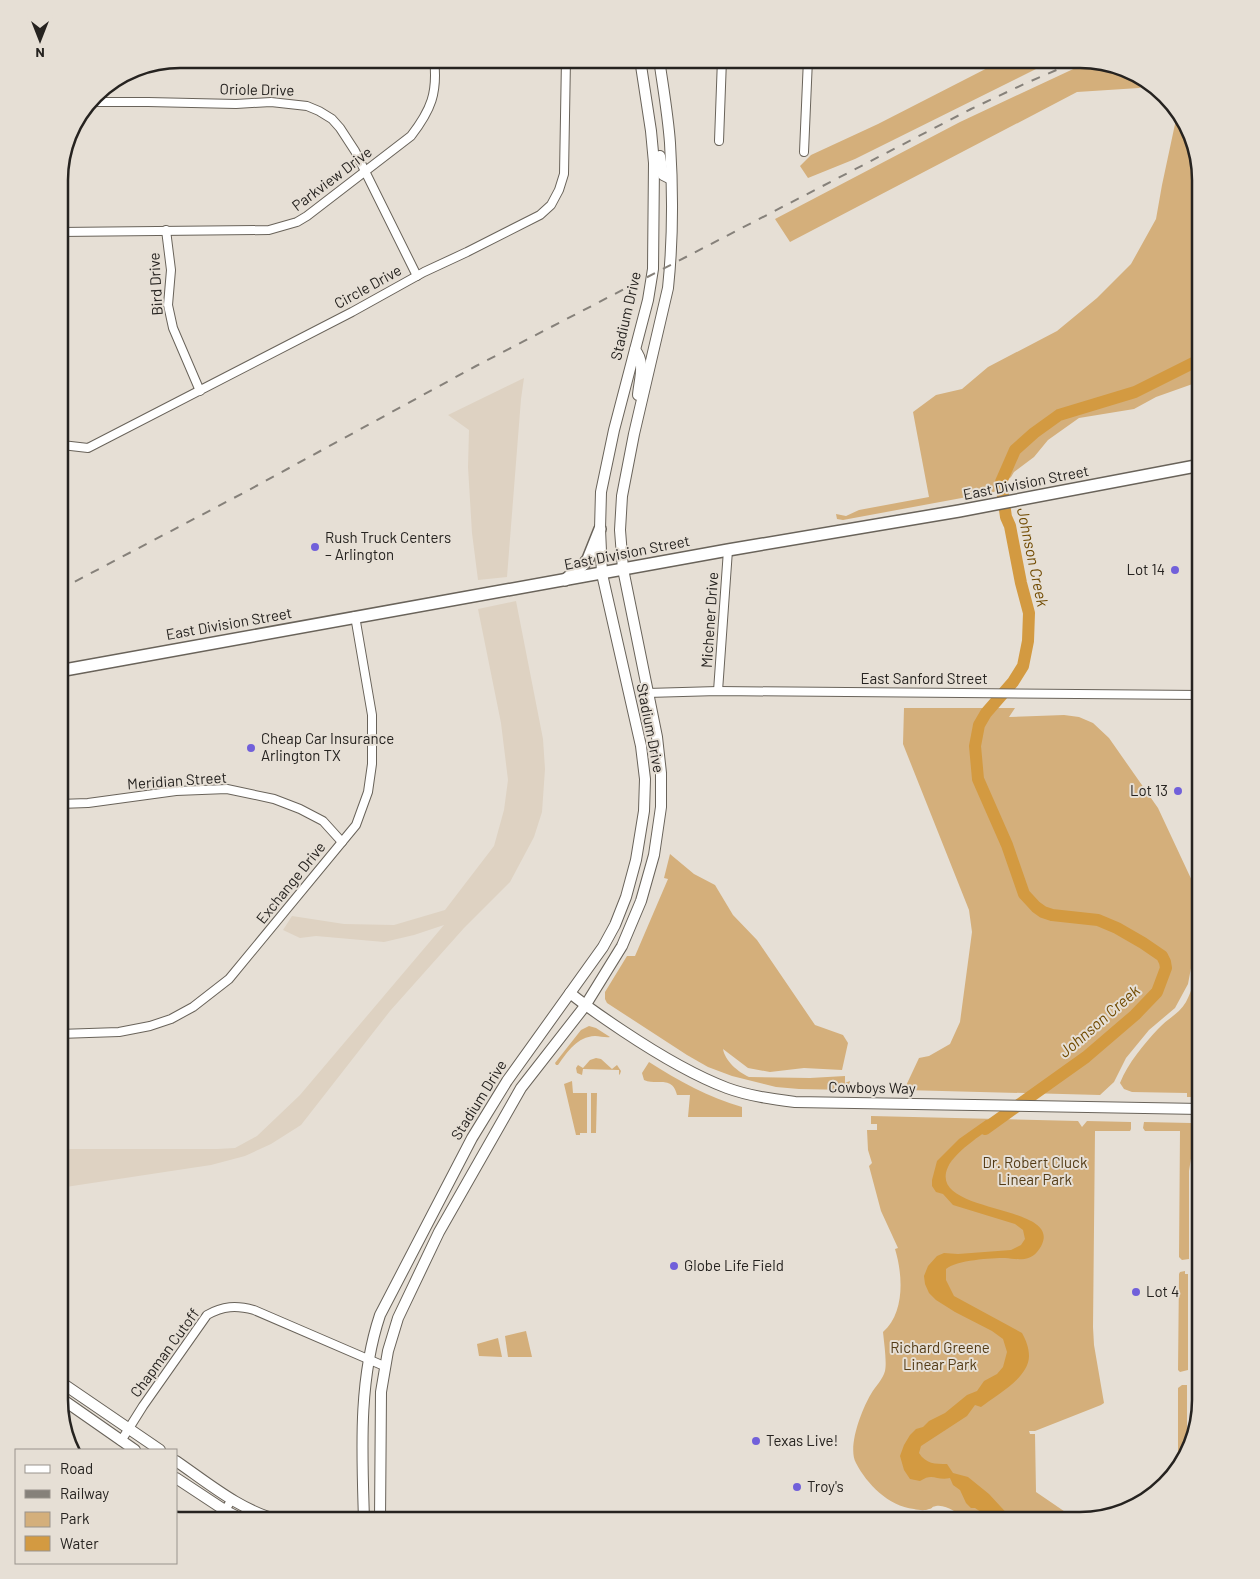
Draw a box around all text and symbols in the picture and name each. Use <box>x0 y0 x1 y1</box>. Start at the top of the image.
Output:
north arrow <box>15 15 65 65</box>
text: N <box>35 45 45 62</box>
street label: Oriole Drive <box>220 79 295 99</box>
street label: Parkview Drive <box>288 142 375 214</box>
street label: Bird Drive <box>144 252 166 316</box>
street label: Circle Drive <box>331 260 404 312</box>
street label: Stadium Drive <box>606 270 644 362</box>
street label: East Division Street <box>961 461 1090 503</box>
water label: Johnson Creek <box>1014 506 1053 608</box>
place label: Rush Truck Centers – Arlington <box>325 528 451 563</box>
street label: East Division Street <box>562 531 691 573</box>
marker: Rush Truck Centers – Arlington <box>309 541 321 553</box>
place label: Lot 14 <box>1126 560 1165 578</box>
marker: Lot 14 <box>1169 564 1181 576</box>
street label: Michener Drive <box>697 571 721 669</box>
street label: East Division Street <box>164 603 293 643</box>
street label: East Sanford Street <box>860 669 988 687</box>
street label: Stadium Drive <box>633 682 668 774</box>
place label: Cheap Car Insurance Arlington TX <box>261 729 394 764</box>
marker: Cheap Car Insurance Arlington TX <box>245 742 257 754</box>
street label: Meridian Street <box>127 768 227 792</box>
place label: Lot 13 <box>1130 781 1168 799</box>
marker: Lot 13 <box>1172 785 1184 797</box>
street label: Exchange Drive <box>252 838 329 927</box>
water label: Johnson Creek <box>1054 980 1143 1061</box>
street label: Stadium Drive <box>446 1056 510 1143</box>
street label: Cowboys Way <box>828 1077 916 1097</box>
park label: Dr. Robert Cluck Linear Park <box>983 1153 1088 1188</box>
place label: Globe Life Field <box>684 1256 784 1274</box>
marker: Globe Life Field <box>668 1260 680 1272</box>
place label: Lot 4 <box>1146 1282 1179 1300</box>
marker: Lot 4 <box>1130 1286 1142 1298</box>
street label: Chapman Cutoff <box>126 1304 202 1400</box>
park label: Richard Greene Linear Park <box>890 1338 990 1373</box>
place label: Texas Live! <box>766 1431 838 1449</box>
marker: Texas Live! <box>750 1435 762 1447</box>
legend <box>15 1449 178 1564</box>
text: Road <box>60 1459 93 1477</box>
place label: Troy's <box>807 1477 844 1495</box>
marker: Troy's <box>791 1481 803 1493</box>
text: Railway <box>60 1484 109 1502</box>
text: Park <box>60 1509 90 1527</box>
text: Water <box>60 1534 99 1552</box>

